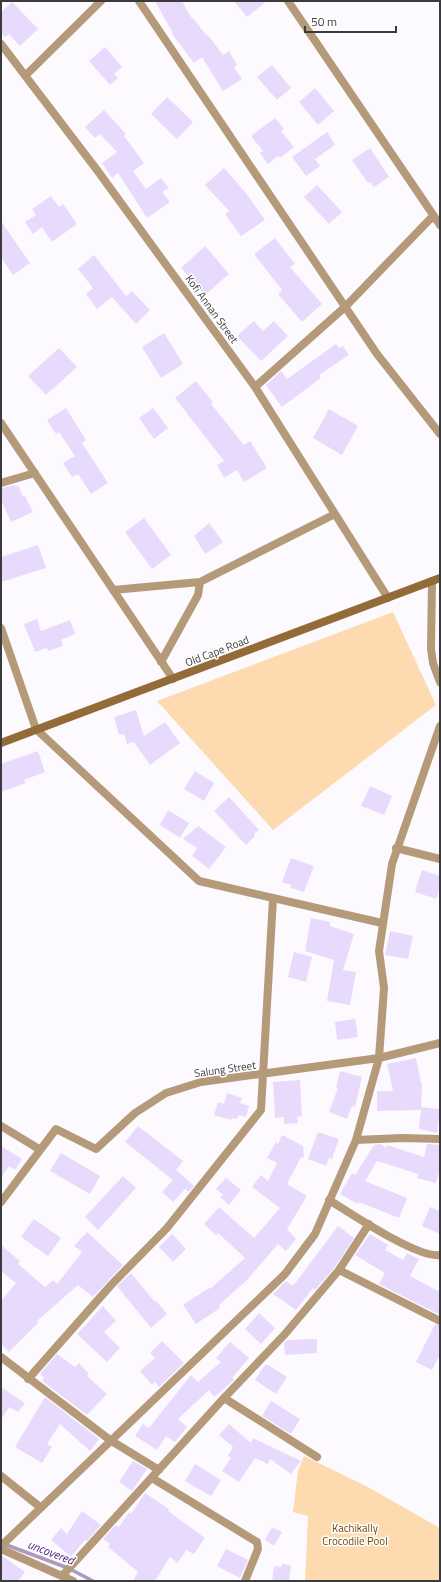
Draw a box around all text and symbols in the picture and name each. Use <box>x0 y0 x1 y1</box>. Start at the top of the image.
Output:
scale bar <box>305 8 396 34</box>
text: 50 m <box>311 12 337 31</box>
street label: Kofi Annan Street <box>182 272 242 347</box>
street label: Old Cape Road <box>183 631 251 670</box>
street label: Salung Street <box>193 1057 257 1081</box>
park label: Kachikally Crocodile Pool <box>322 1520 388 1549</box>
water label: uncovered <box>25 1534 79 1570</box>

